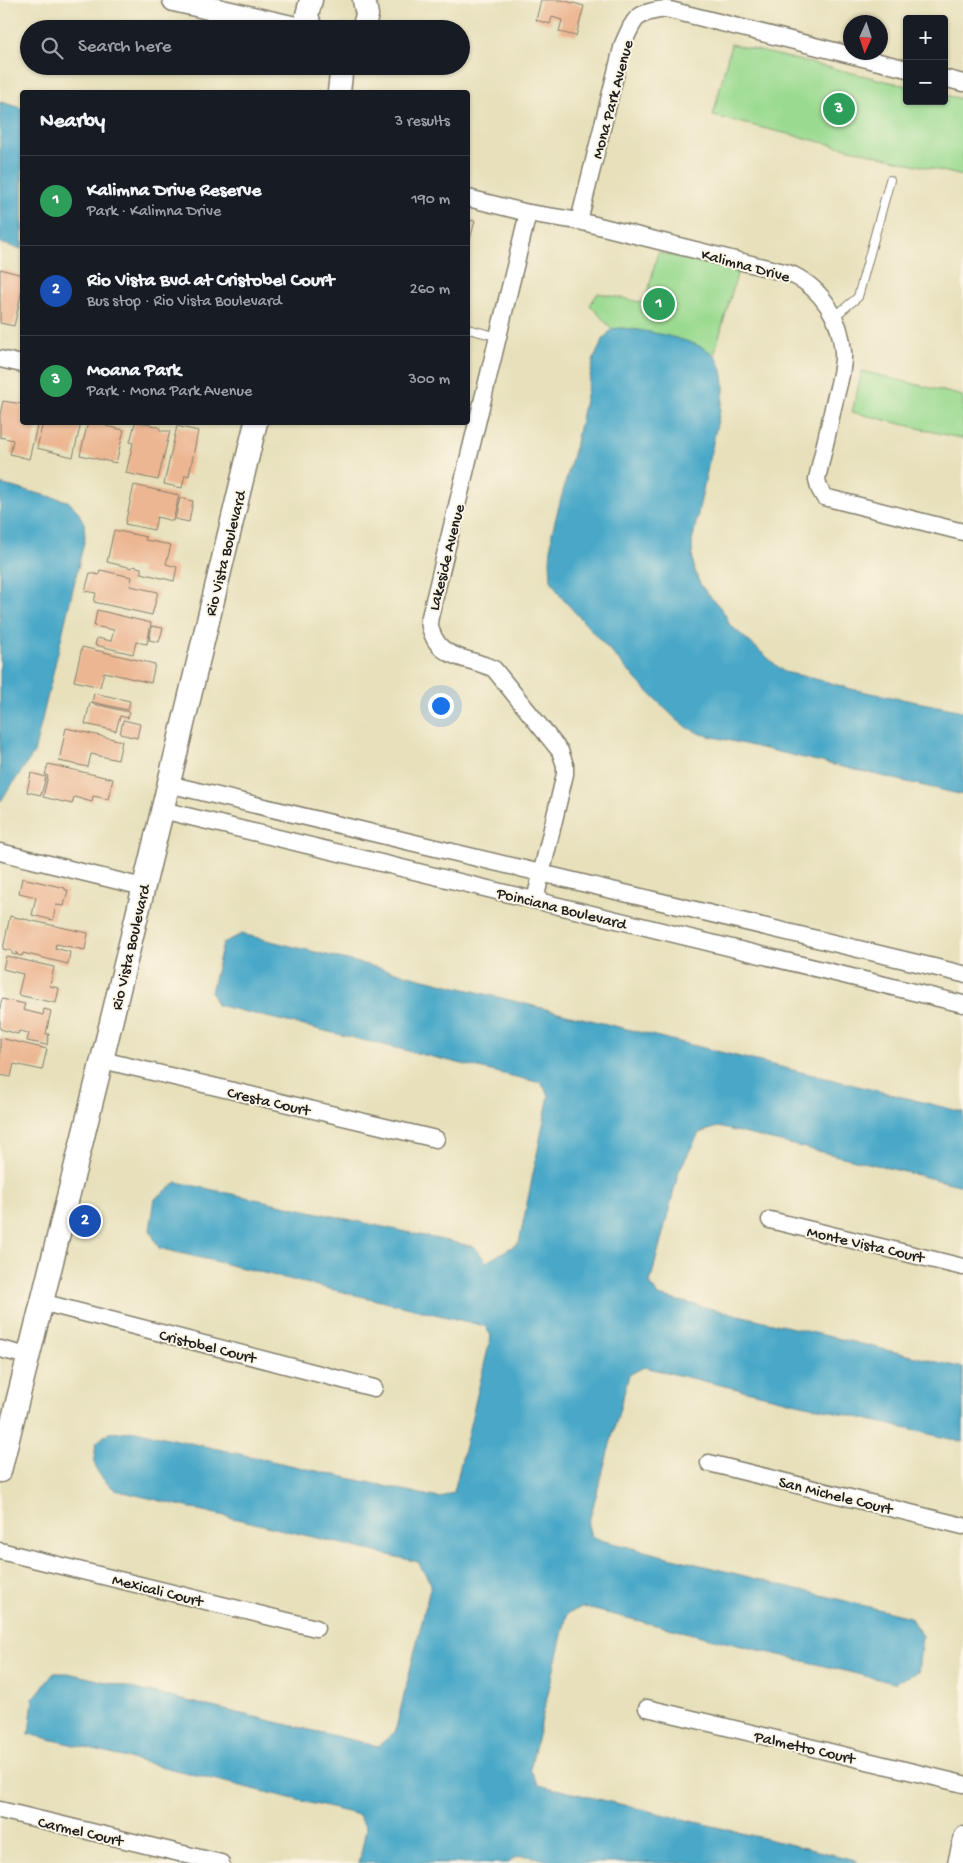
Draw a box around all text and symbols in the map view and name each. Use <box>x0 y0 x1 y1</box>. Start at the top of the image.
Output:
north arrow <box>843 15 888 60</box>
map controls <box>903 15 948 105</box>
button: + <box>903 15 948 60</box>
search box <box>20 20 470 75</box>
icon: search <box>38 34 66 62</box>
text: Search here <box>78 36 172 59</box>
street label: Mona Park Avenue <box>589 38 640 161</box>
button: − <box>903 60 948 105</box>
pin: 3 <box>823 90 855 128</box>
text: Nearby <box>40 110 105 135</box>
text: 3 results <box>395 113 450 132</box>
text: Kalimna Drive Reserve <box>87 180 261 203</box>
text: 1 <box>53 191 59 210</box>
text: 190 m <box>411 191 450 210</box>
text: Park · Kalimna Drive <box>87 203 221 222</box>
street label: Kalimna Drive <box>699 246 792 289</box>
text: Rio Vista Bvd at Cristobel Court <box>87 270 334 293</box>
text: 2 <box>52 281 60 300</box>
text: 260 m <box>410 281 450 300</box>
pin: 1 <box>643 285 675 323</box>
text: Bus stop · Rio Vista Boulevard <box>87 293 282 312</box>
text: Moana Park <box>87 360 181 383</box>
text: 3 <box>52 371 60 390</box>
text: 300 m <box>408 371 450 390</box>
text: Park · Mona Park Avenue <box>87 383 252 402</box>
street label: Rio Vista Boulevard <box>203 488 253 618</box>
street label: Lakeside Avenue <box>426 502 471 613</box>
your location <box>428 693 454 719</box>
street label: Rio Vista Boulevard <box>109 882 156 1012</box>
street label: Poinciana Boulevard <box>493 885 630 936</box>
street label: Cresta Court <box>225 1085 313 1122</box>
pin: 2 <box>69 1202 101 1240</box>
street label: Monte Vista Court <box>805 1224 927 1269</box>
street label: Cristobel Court <box>157 1327 259 1370</box>
street label: San Michele Court <box>776 1474 896 1521</box>
street label: Mexicali Court <box>110 1572 206 1613</box>
street label: Palmetto Court <box>751 1728 858 1771</box>
street label: Carmel Court <box>36 1814 126 1853</box>

